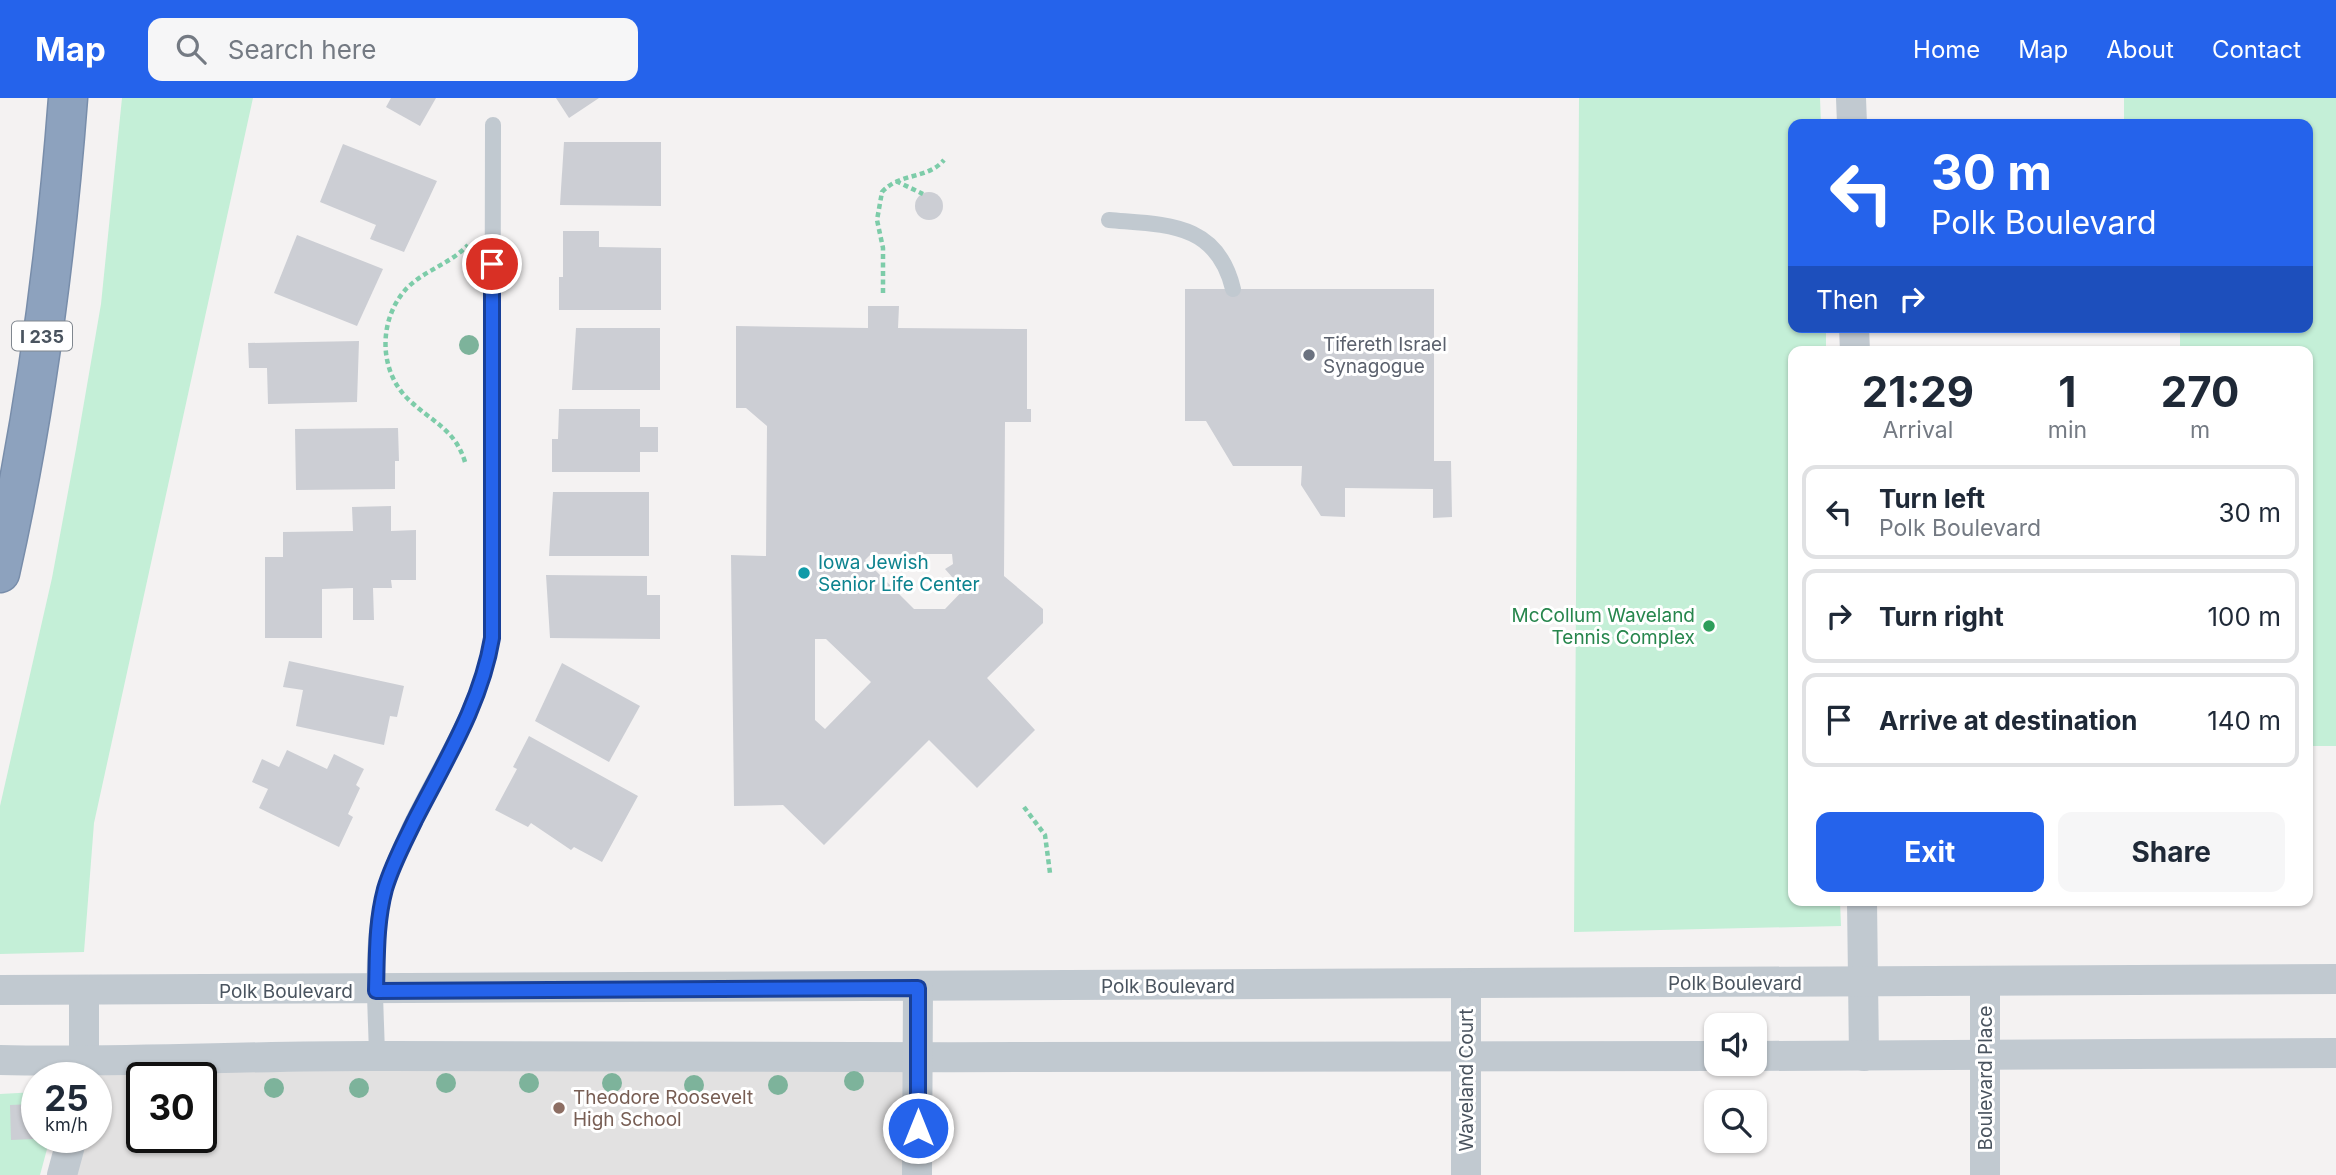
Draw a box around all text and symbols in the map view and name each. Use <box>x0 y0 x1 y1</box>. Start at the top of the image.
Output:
search box <box>148 18 638 81</box>
text: Map <box>35 29 106 69</box>
icon: search <box>172 30 210 68</box>
text: Search here <box>228 34 376 65</box>
text: Home <box>1913 35 1980 64</box>
text: Map <box>2018 35 2068 64</box>
text: About <box>2106 35 2174 64</box>
text: Contact <box>2212 35 2301 64</box>
text: 30 m <box>1931 143 2052 202</box>
icon: left <box>1816 147 1907 238</box>
text: Polk Boulevard <box>1931 203 2157 242</box>
pin <box>462 234 522 294</box>
icon: arrive <box>473 245 511 283</box>
icon: right <box>1893 280 1931 318</box>
text: Then <box>1816 284 1879 315</box>
road number: I 235 <box>12 322 72 350</box>
place label: Tifereth Israel Synagogue <box>1323 333 1447 378</box>
marker: Tifereth Israel Synagogue <box>1301 347 1317 363</box>
text: 21:29 <box>1862 366 1974 417</box>
text: 1 <box>2058 366 2076 417</box>
text: 270 <box>2161 366 2239 417</box>
text: Arrival <box>1882 416 1953 444</box>
text: min <box>2048 416 2087 444</box>
text: m <box>2190 416 2210 444</box>
text: Turn left <box>1879 483 1985 514</box>
icon: left <box>1820 493 1858 531</box>
text: 30 m <box>2218 497 2281 528</box>
text: Polk Boulevard <box>1879 514 2041 542</box>
place label: Iowa Jewish Senior Life Center <box>818 551 980 596</box>
marker: Iowa Jewish Senior Life Center <box>796 565 812 581</box>
icon: right <box>1820 597 1858 635</box>
text: Turn right <box>1879 601 2004 632</box>
text: 100 m <box>2208 601 2281 632</box>
place label: McCollum Waveland Tennis Complex <box>1512 604 1695 649</box>
marker: McCollum Waveland Tennis Complex <box>1701 618 1717 634</box>
icon: arrive <box>1820 701 1858 739</box>
text: Arrive at destination <box>1879 705 2138 736</box>
text: 140 m <box>2207 705 2281 736</box>
button: Exit <box>1816 812 2044 892</box>
button: Share <box>2058 812 2285 892</box>
street label: Polk Boulevard <box>1668 972 1802 995</box>
street label: Polk Boulevard <box>1101 975 1235 998</box>
street label: Polk Boulevard <box>219 980 353 1003</box>
street label: Boulevard Place <box>1974 1006 1997 1150</box>
street label: Waveland Court <box>1455 1008 1478 1152</box>
map controls <box>1704 1013 1767 1153</box>
button: sound <box>1704 1013 1767 1076</box>
speed limit sign: 30 <box>126 1062 217 1153</box>
text: 25 <box>44 1077 89 1119</box>
place label: Theodore Roosevelt High School <box>573 1086 753 1131</box>
button: search <box>1704 1090 1767 1153</box>
position arrow <box>881 1091 955 1165</box>
marker: Theodore Roosevelt High School <box>551 1100 567 1116</box>
text: km/h <box>45 1114 88 1135</box>

